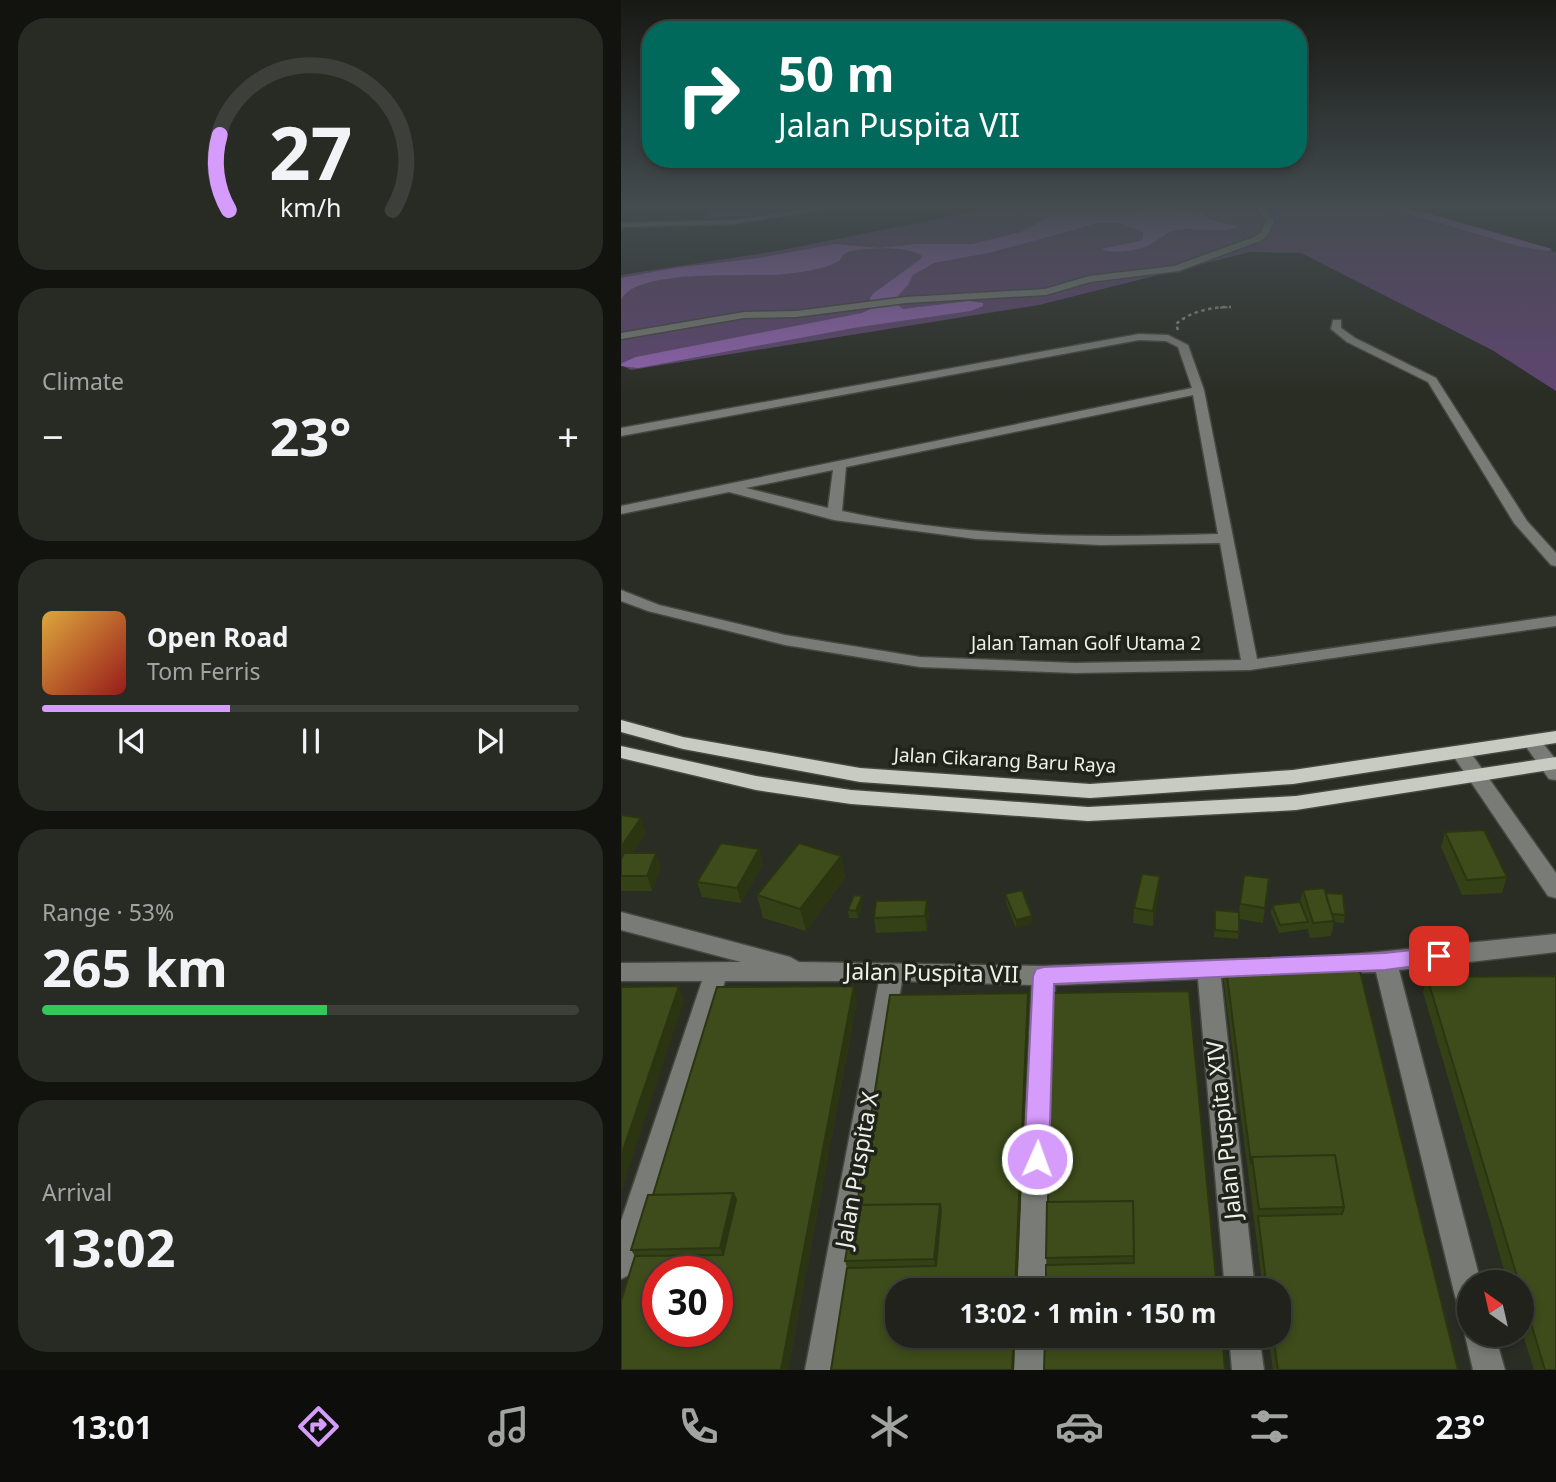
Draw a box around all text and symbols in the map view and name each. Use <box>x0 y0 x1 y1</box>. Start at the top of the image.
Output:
text: 50 m <box>778 40 895 106</box>
icon: right <box>663 49 754 140</box>
text: 27 <box>269 103 352 202</box>
text: Jalan Puspita VII <box>778 103 1020 146</box>
text: km/h <box>280 190 341 224</box>
text: Climate <box>42 365 124 397</box>
text: 23° <box>270 400 351 471</box>
text: − <box>42 410 64 462</box>
text: + <box>557 410 579 462</box>
text: Open Road <box>147 619 289 655</box>
street label: Jalan Taman Golf Utama 2 <box>969 630 1201 656</box>
text: Tom Ferris <box>147 655 260 687</box>
icon: previous <box>113 722 151 760</box>
icon: pause <box>292 722 330 760</box>
icon: next <box>471 722 509 760</box>
street label: Jalan Cikarang Baru Raya <box>891 741 1117 779</box>
text: Range · 53% <box>42 896 174 928</box>
pin <box>1409 926 1469 986</box>
text: 265 km <box>42 931 228 1002</box>
icon: arrive <box>1420 937 1458 975</box>
street label: Jalan Puspita VII <box>843 954 1019 990</box>
street label: Jalan Puspita XIV <box>1198 1039 1249 1223</box>
street label: Jalan Puspita X <box>826 1089 886 1252</box>
position arrow <box>1000 1122 1074 1196</box>
text: Arrival <box>42 1176 112 1208</box>
text: 13:02 <box>42 1211 176 1282</box>
speed limit sign: 30 <box>642 1256 733 1347</box>
north arrow <box>1457 1270 1535 1348</box>
map controls <box>1457 1270 1534 1347</box>
text: 13:02 · 1 min · 150 m <box>960 1295 1216 1331</box>
icon: directions <box>294 1402 343 1451</box>
icon: music <box>484 1402 533 1451</box>
icon: phone <box>674 1402 723 1451</box>
icon: climate <box>865 1402 914 1451</box>
icon: car <box>1055 1402 1104 1451</box>
icon: filters <box>1245 1402 1294 1451</box>
text: 13:01 <box>71 1405 153 1448</box>
text: 23° <box>1435 1405 1485 1448</box>

